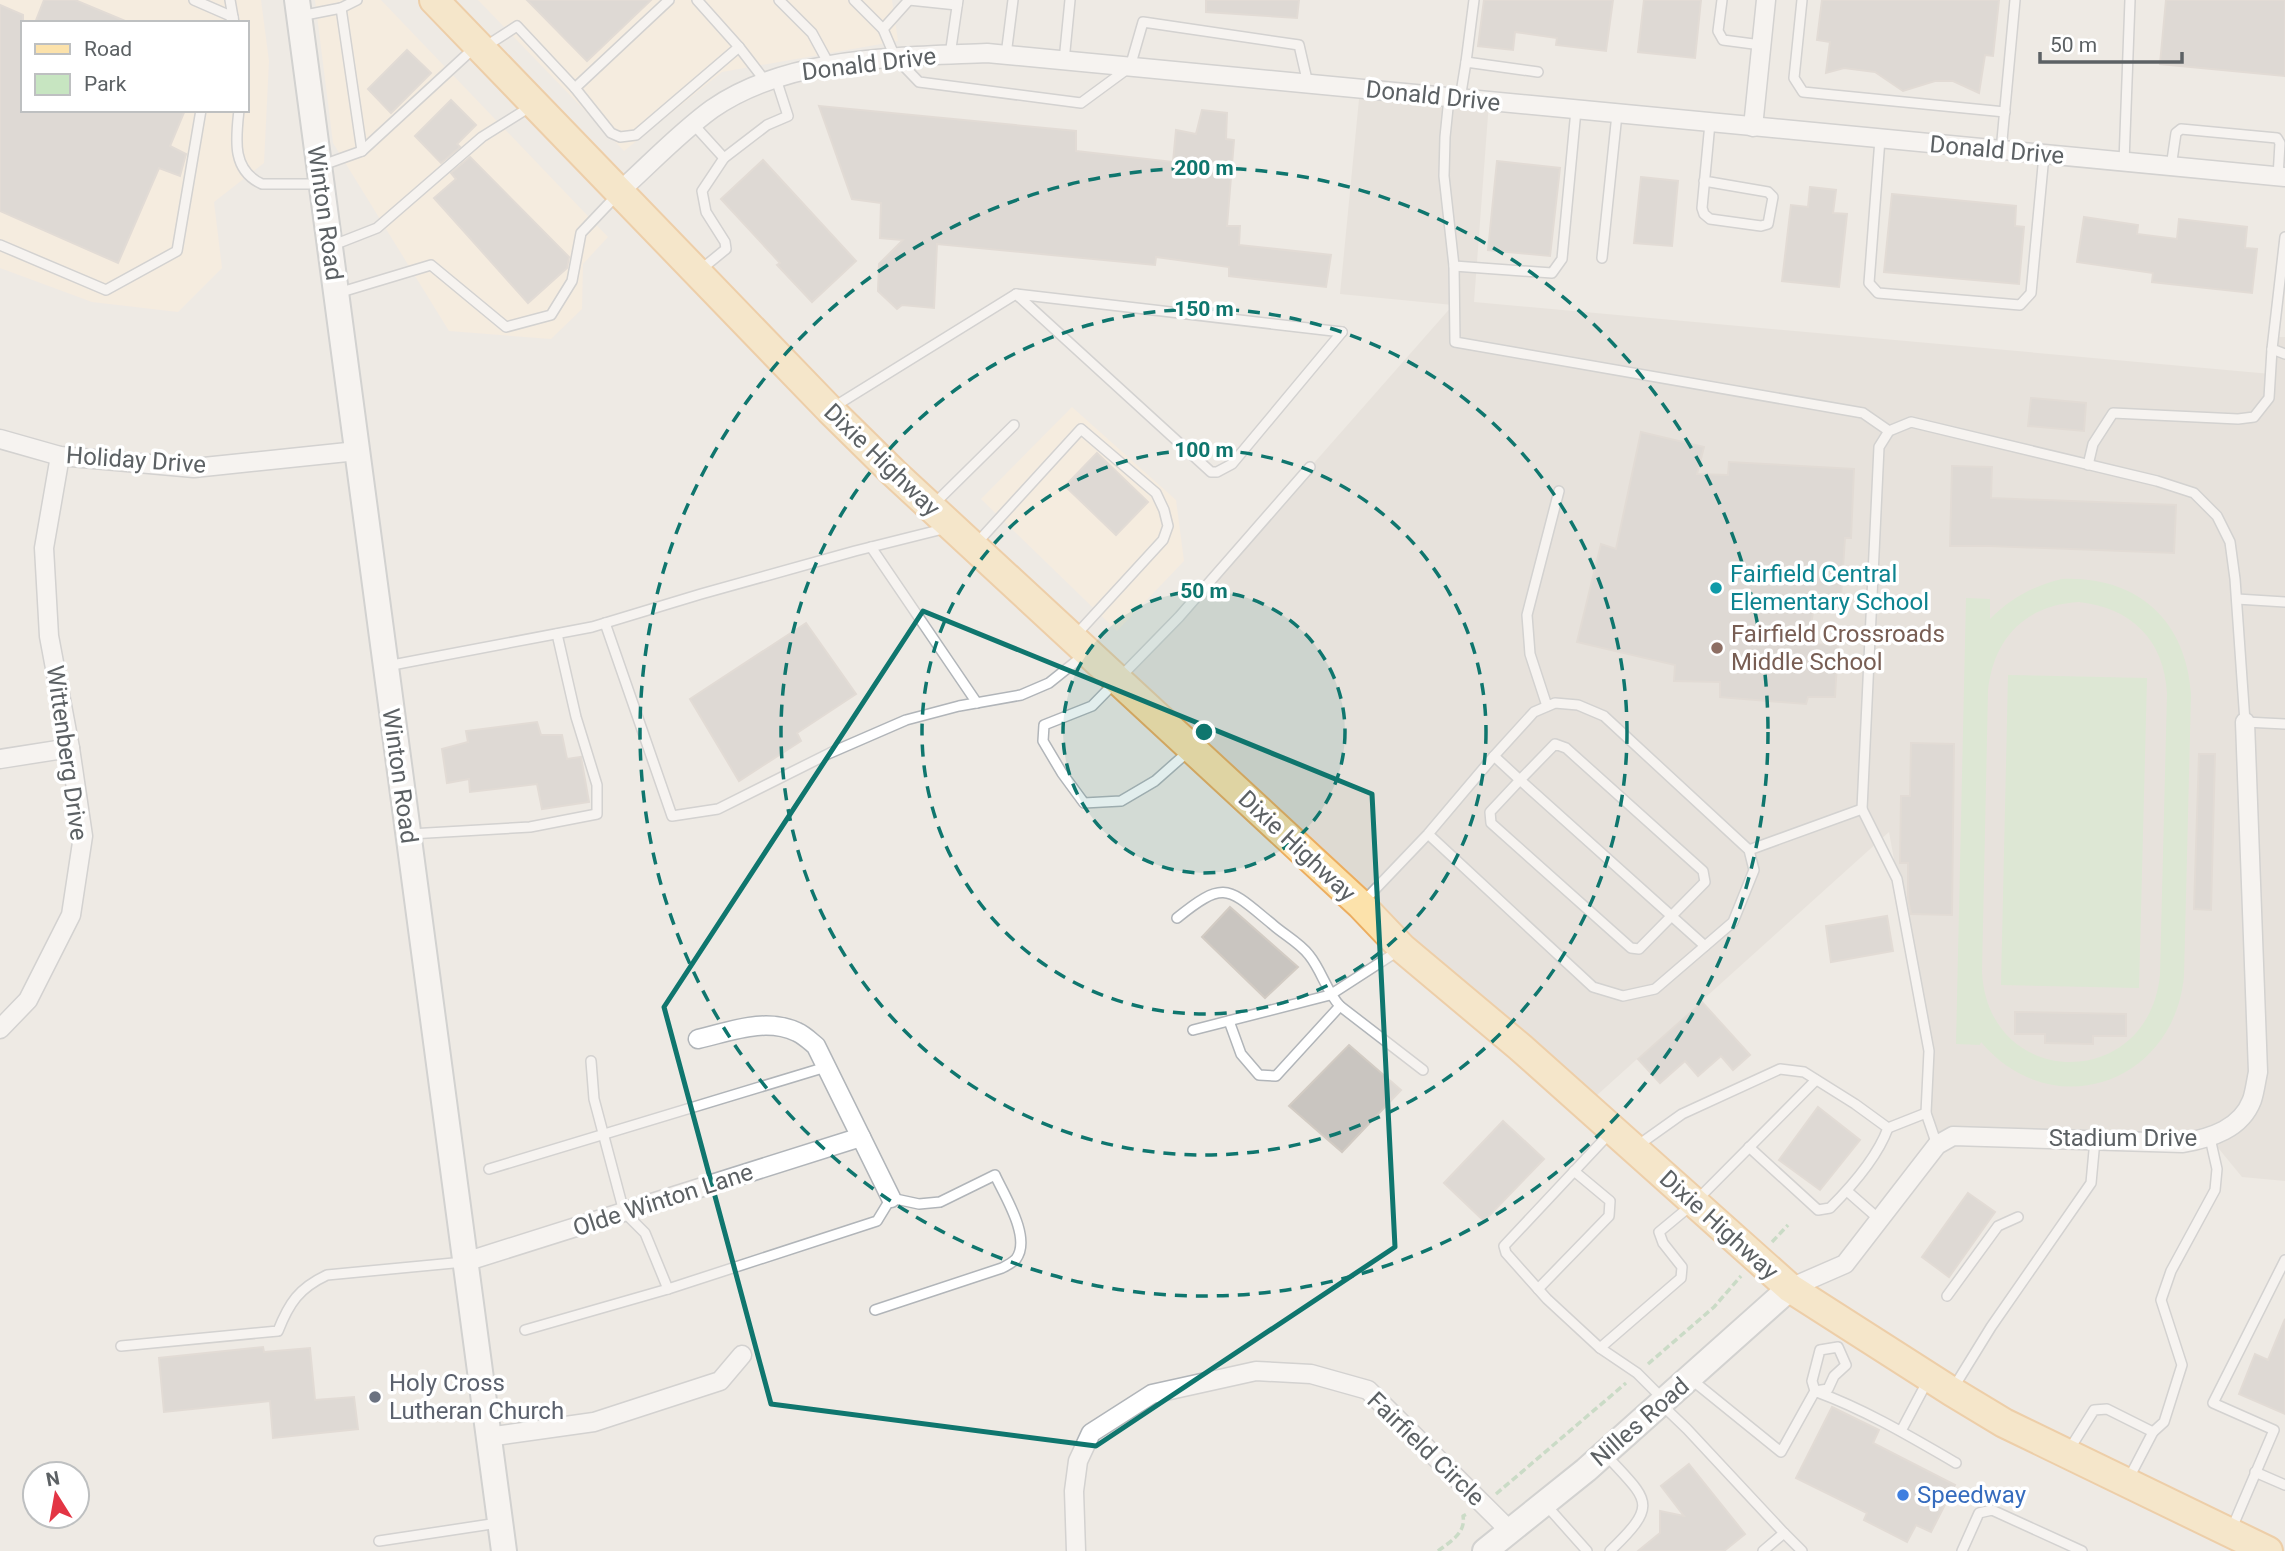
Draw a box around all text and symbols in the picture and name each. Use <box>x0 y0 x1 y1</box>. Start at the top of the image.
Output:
legend <box>21 21 248 112</box>
scale bar <box>2040 21 2182 65</box>
text: 50 m <box>2050 33 2097 57</box>
text: Road <box>84 37 132 61</box>
street label: Donald Drive <box>800 42 938 86</box>
text: Park <box>84 72 127 96</box>
street label: Donald Drive <box>1364 75 1502 117</box>
street label: Donald Drive <box>1929 130 2065 170</box>
street label: Winton Road <box>302 144 348 282</box>
text: 200 m <box>1174 156 1234 180</box>
text: 150 m <box>1174 297 1234 321</box>
street label: Dixie Highway <box>818 398 946 523</box>
text: 100 m <box>1174 438 1234 462</box>
street label: Holiday Drive <box>65 441 207 479</box>
place label: Fairfield Central Elementary School <box>1730 560 1929 616</box>
text: 50 m <box>1180 579 1228 603</box>
marker: Fairfield Central Elementary School <box>1708 580 1724 596</box>
place label: Fairfield Crossroads Middle School <box>1731 620 1945 676</box>
marker: Fairfield Crossroads Middle School <box>1709 640 1725 656</box>
street label: Wittenberg Drive <box>41 664 93 842</box>
street label: Winton Road <box>377 707 423 845</box>
centre of rings <box>1192 720 1216 744</box>
street label: Dixie Highway <box>1233 785 1362 908</box>
street label: Stadium Drive <box>2049 1124 2197 1152</box>
street label: Olde Winton Lane <box>570 1158 756 1242</box>
street label: Dixie Highway <box>1654 1164 1785 1286</box>
place label: Holy Cross Lutheran Church <box>389 1369 564 1425</box>
street label: Nilles Road <box>1585 1372 1695 1472</box>
street label: Fairfield Circle <box>1362 1386 1490 1512</box>
marker: Holy Cross Lutheran Church <box>367 1389 383 1405</box>
north arrow <box>21 1460 91 1530</box>
text: N <box>44 1466 62 1491</box>
place label: Speedway <box>1917 1481 2027 1509</box>
marker: Speedway <box>1895 1487 1911 1503</box>

